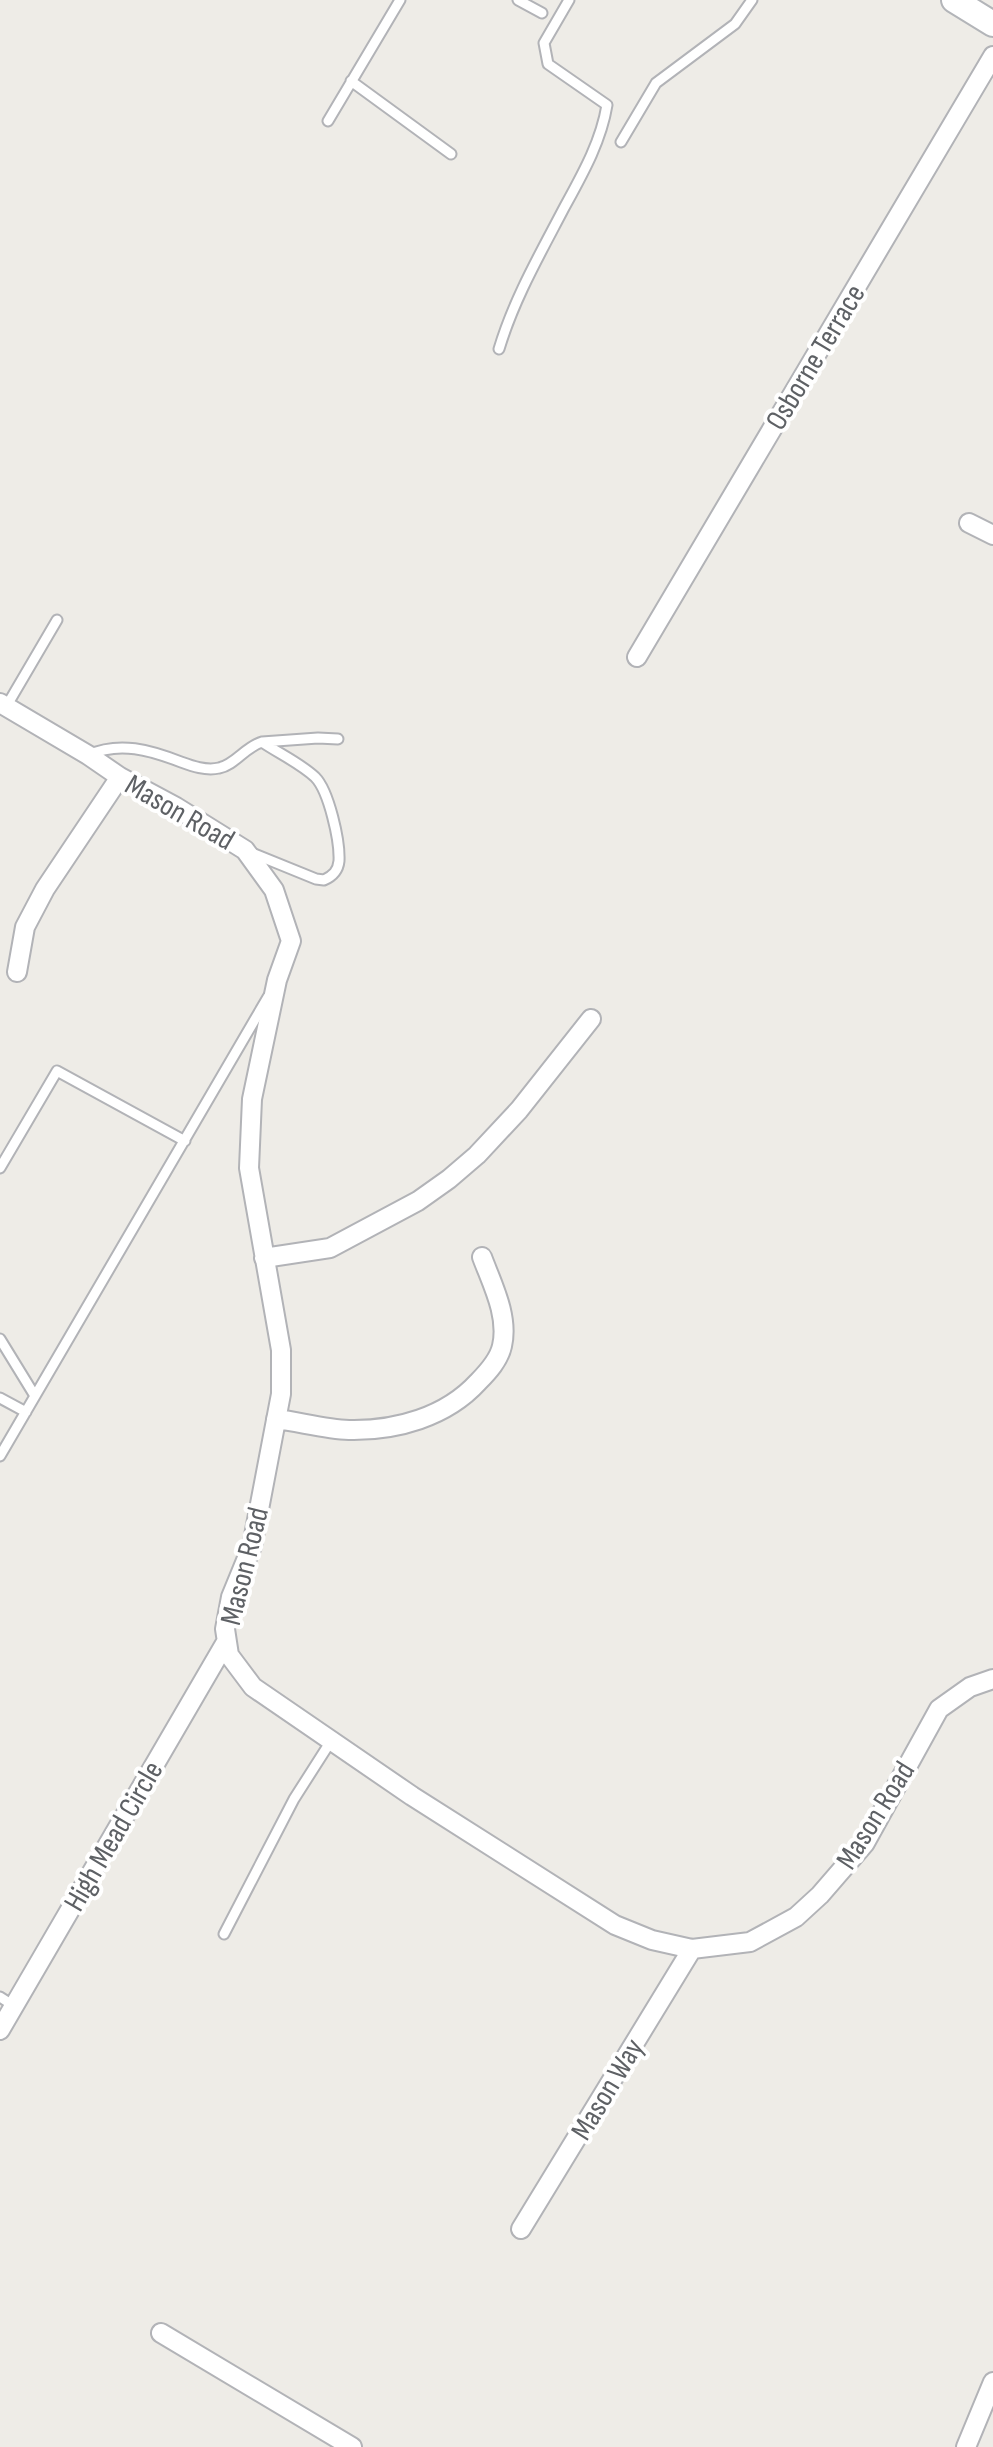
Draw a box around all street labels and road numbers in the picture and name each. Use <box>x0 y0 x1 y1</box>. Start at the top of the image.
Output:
street label: Osborne Terrace <box>758 278 873 437</box>
street label: Mason Road <box>118 767 241 859</box>
street label: Mason Road <box>213 1504 277 1629</box>
street label: High Mead Circle <box>57 1755 171 1918</box>
street label: Mason Road <box>829 1755 923 1876</box>
street label: Mason Way <box>564 2032 652 2147</box>

